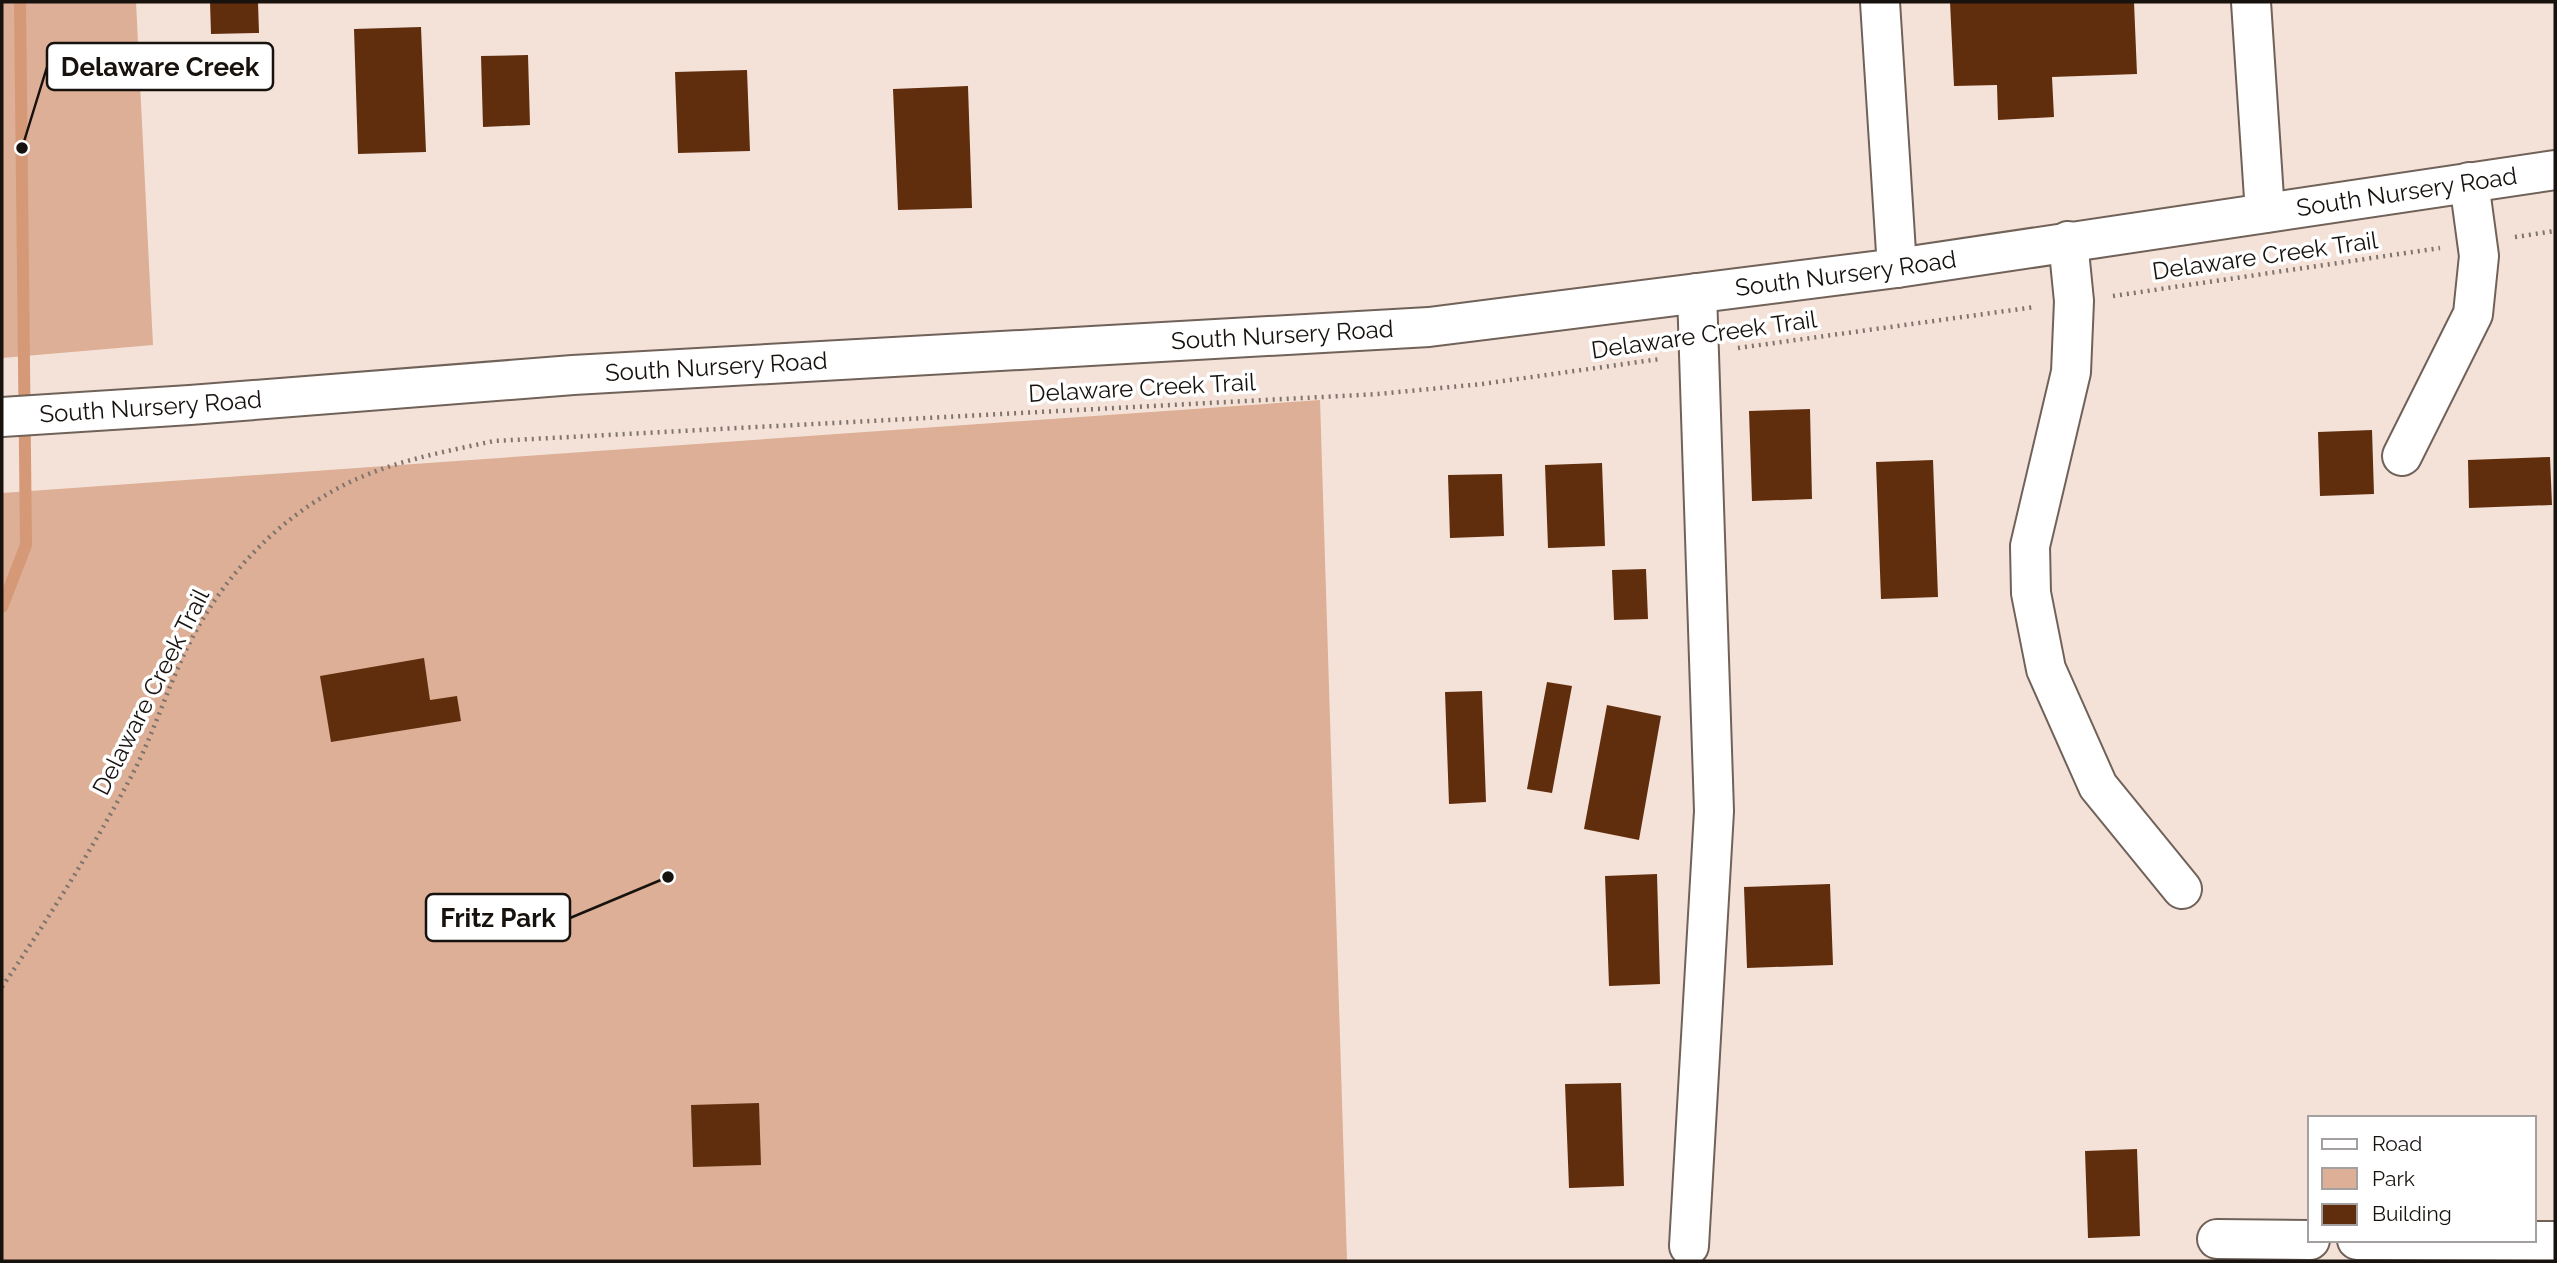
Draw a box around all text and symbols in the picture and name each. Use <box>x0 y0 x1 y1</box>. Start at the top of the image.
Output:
callout: Delaware Creek <box>47 43 273 90</box>
text: Delaware Creek <box>61 52 260 82</box>
street label: South Nursery Road <box>2294 161 2519 222</box>
street label: Delaware Creek Trail <box>2150 225 2380 286</box>
street label: South Nursery Road <box>1733 244 1958 302</box>
street label: Delaware Creek Trail <box>1589 304 1819 365</box>
street label: South Nursery Road <box>1170 314 1394 355</box>
street label: South Nursery Road <box>604 346 828 387</box>
street label: Delaware Creek Trail <box>1028 367 1257 408</box>
street label: South Nursery Road <box>39 384 263 429</box>
street label: Delaware Creek Trail <box>86 583 215 800</box>
callout: Fritz Park <box>426 894 570 941</box>
text: Fritz Park <box>440 903 556 933</box>
legend <box>2308 1116 2536 1242</box>
text: Road <box>2372 1131 2422 1156</box>
text: Park <box>2372 1166 2415 1191</box>
text: Building <box>2372 1201 2452 1226</box>

